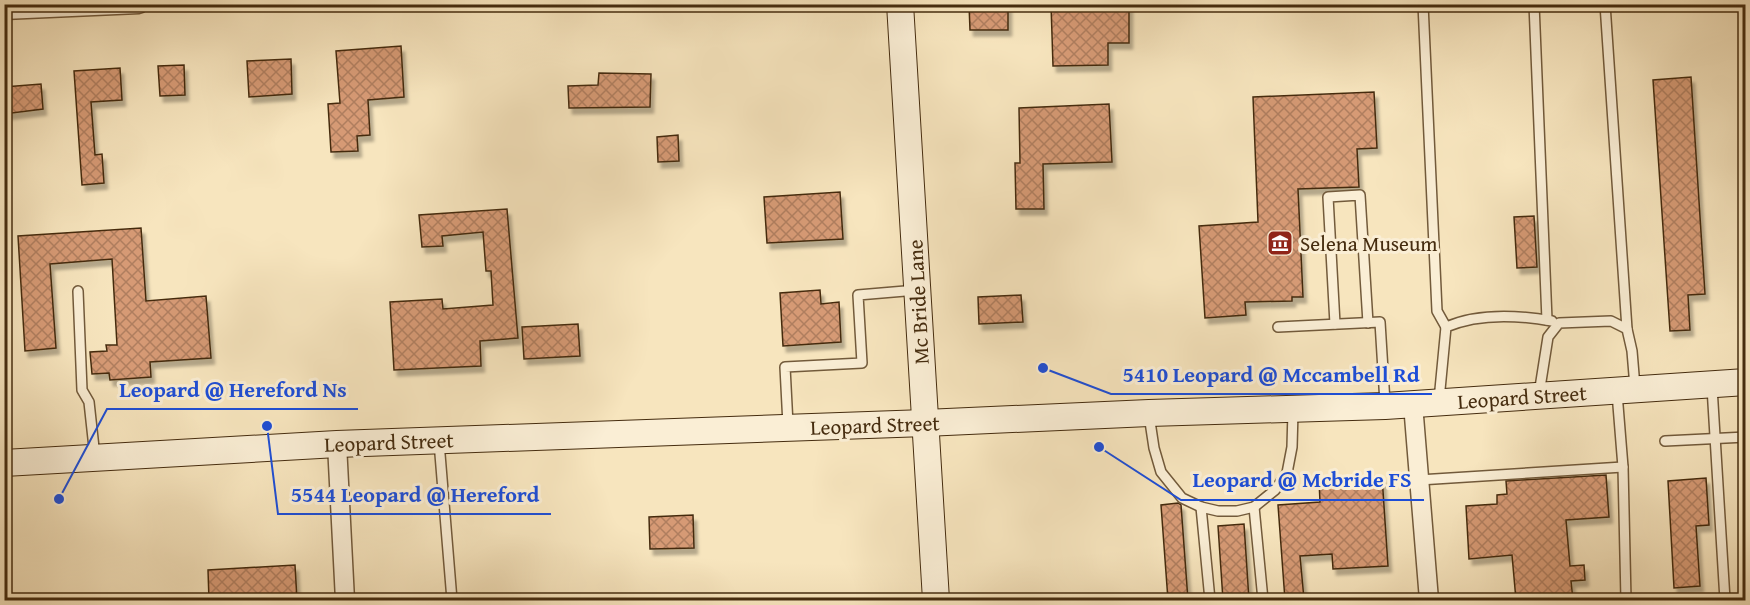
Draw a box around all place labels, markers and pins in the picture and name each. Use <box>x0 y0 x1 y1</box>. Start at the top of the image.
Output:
museum icon: Selena Museum <box>1265 228 1295 258</box>
place label: Selena Museum <box>1300 228 1437 259</box>
callout: 5410 Leopard @ Mccambell Rd <box>1111 354 1432 394</box>
callout: Leopard @ Hereford Ns <box>107 369 358 409</box>
callout: Leopard @ Mcbride FS <box>1181 460 1424 500</box>
callout: 5544 Leopard @ Hereford <box>278 474 551 514</box>

